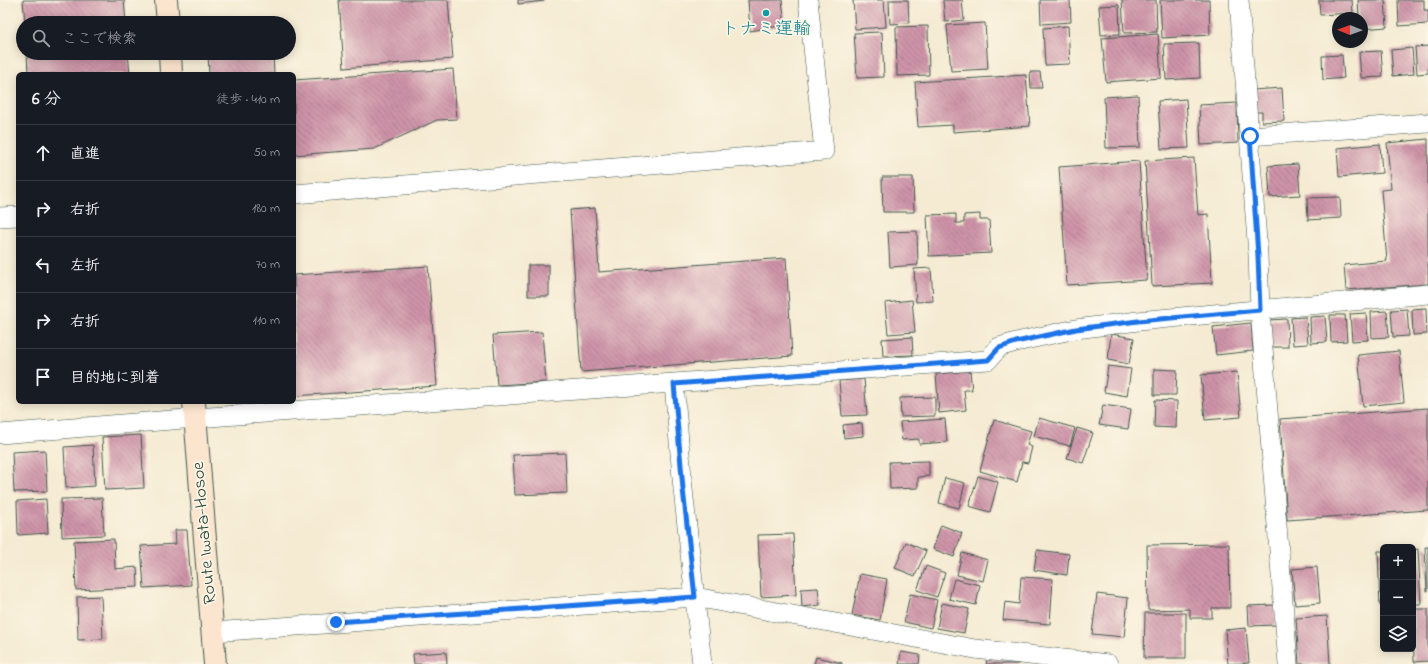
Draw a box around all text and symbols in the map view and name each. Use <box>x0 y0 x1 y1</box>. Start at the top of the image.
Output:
marker: トナミ運輸 <box>761 8 771 18</box>
north arrow <box>1332 12 1368 48</box>
search box <box>16 16 296 60</box>
place label: トナミ運輸 <box>721 17 811 43</box>
icon: search <box>30 27 52 49</box>
text: ここで検索 <box>62 28 137 50</box>
text: 6 分 <box>32 87 61 112</box>
text: 徒歩 · 410 m <box>216 90 280 109</box>
route start <box>1241 127 1259 145</box>
icon: ahead <box>32 142 54 164</box>
text: 直進 <box>70 143 100 165</box>
text: 50 m <box>254 143 280 162</box>
icon: right <box>32 198 54 220</box>
text: 右折 <box>70 199 100 221</box>
text: 180 m <box>252 199 280 218</box>
icon: left <box>32 254 54 276</box>
text: 左折 <box>70 255 100 277</box>
text: 70 m <box>256 255 280 274</box>
icon: right <box>32 310 54 332</box>
text: 右折 <box>70 311 100 333</box>
text: 110 m <box>253 311 280 330</box>
icon: arrive <box>32 366 54 388</box>
text: 目的地に到着 <box>70 367 160 389</box>
street label: Route Iwata-Hosoe <box>186 460 224 605</box>
map controls <box>1380 544 1416 652</box>
button: + <box>1380 544 1416 580</box>
button: − <box>1380 580 1416 616</box>
route end <box>327 613 345 631</box>
button: layers <box>1380 616 1416 652</box>

